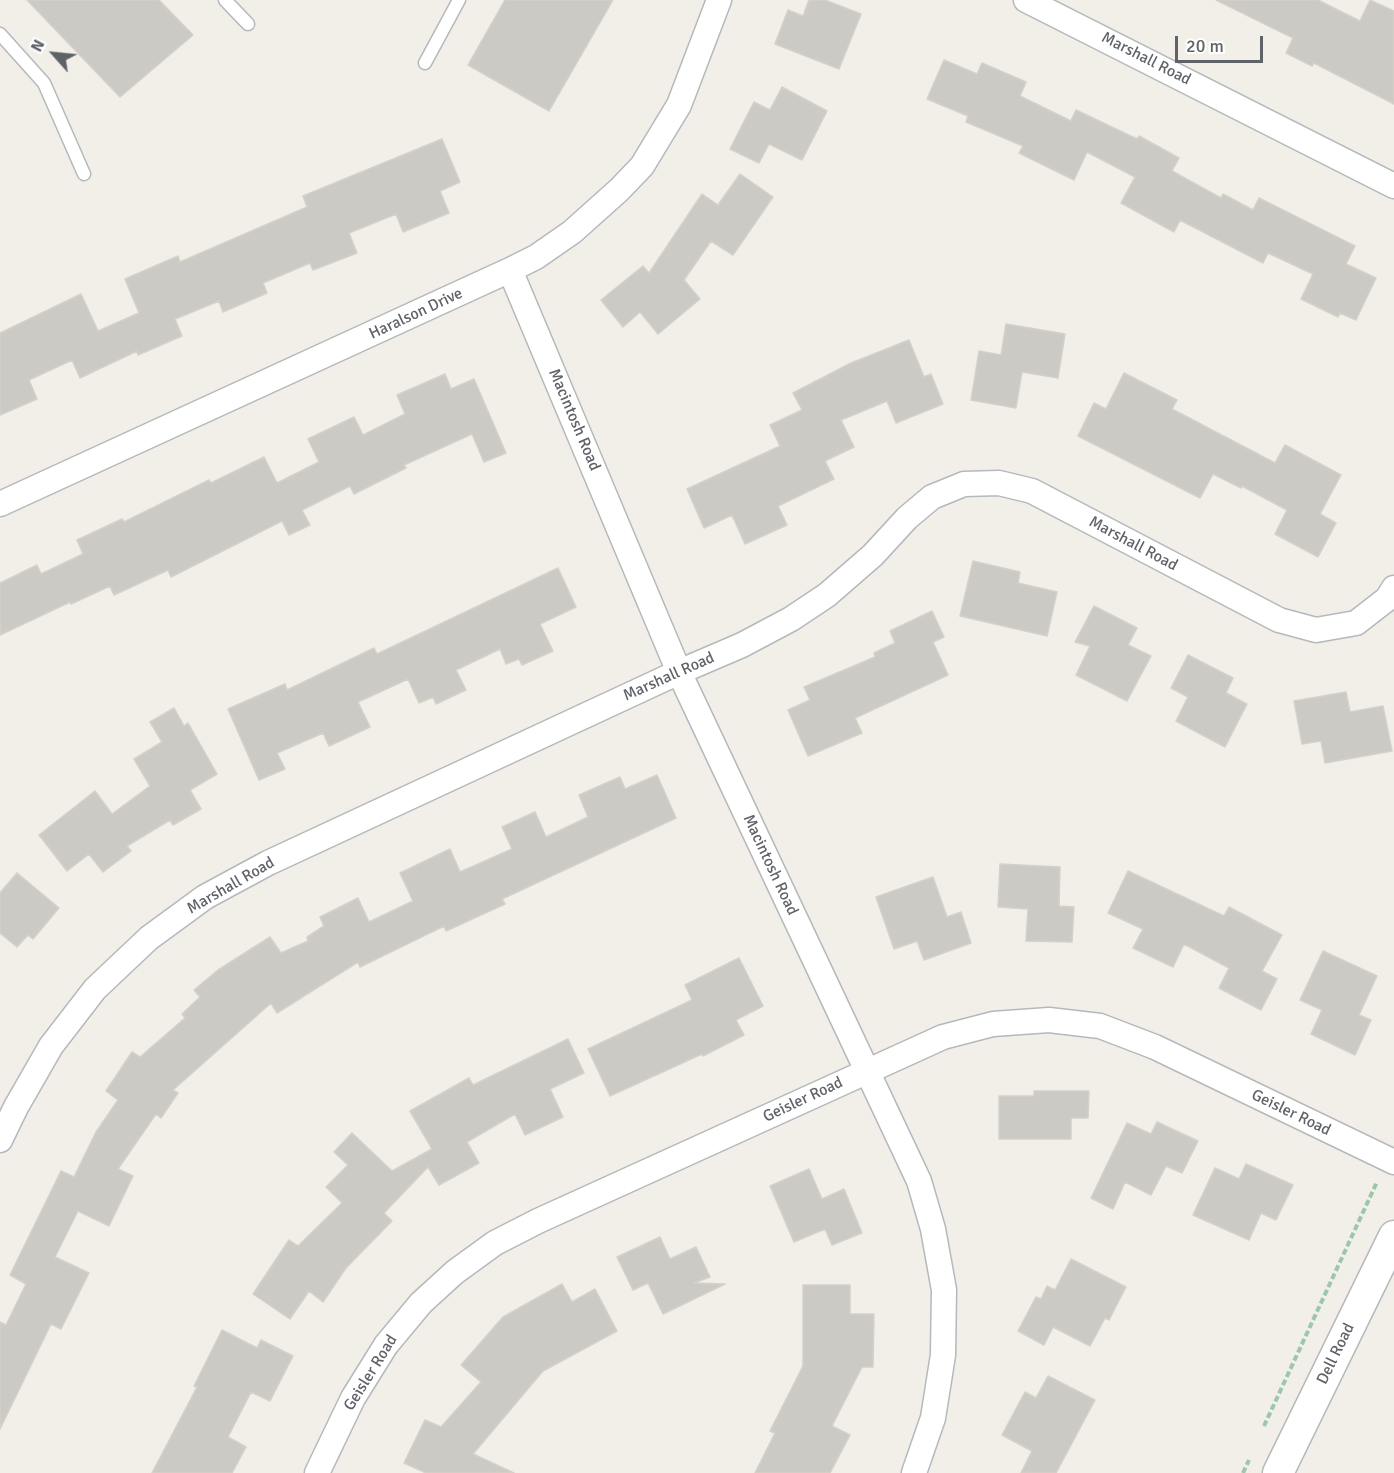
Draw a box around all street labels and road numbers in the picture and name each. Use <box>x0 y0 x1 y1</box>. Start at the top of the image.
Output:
street label: Marshall Road <box>1098 28 1194 90</box>
street label: Haralson Drive <box>366 284 466 344</box>
street label: Macintosh Road <box>544 366 604 474</box>
street label: Marshall Road <box>1085 513 1181 575</box>
street label: Marshall Road <box>620 648 718 706</box>
street label: Macintosh Road <box>738 812 802 918</box>
street label: Marshall Road <box>184 853 278 919</box>
street label: Geisler Road <box>760 1073 846 1127</box>
street label: Geisler Road <box>1248 1086 1334 1140</box>
street label: Dell Road <box>1313 1320 1359 1388</box>
street label: Geisler Road <box>340 1332 402 1414</box>

